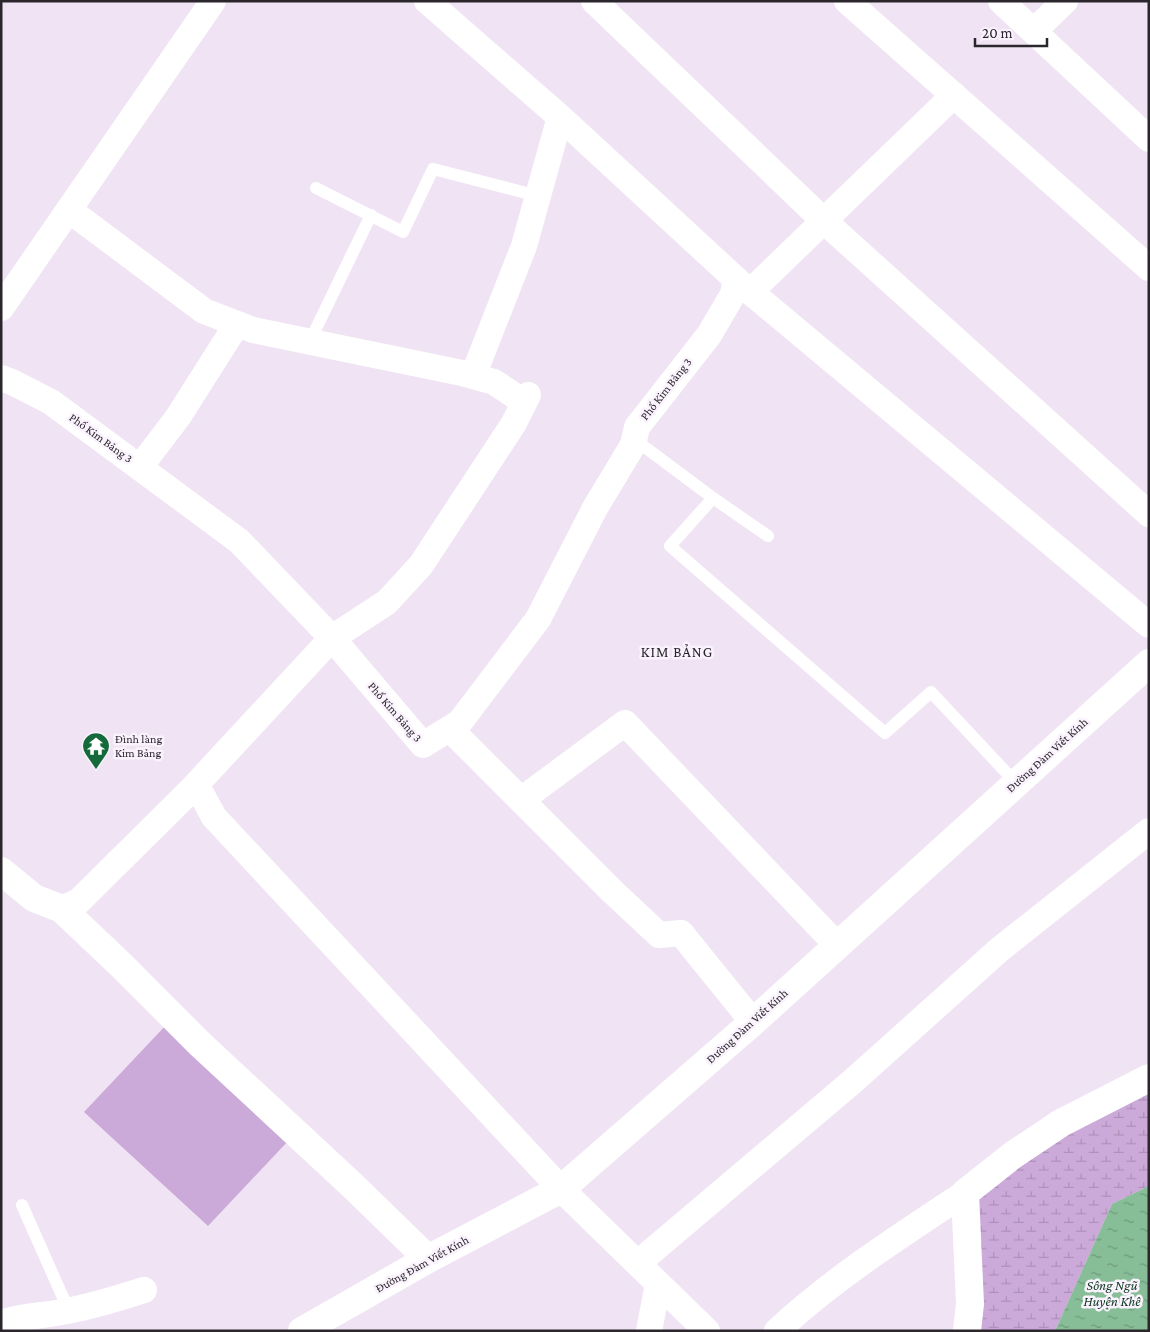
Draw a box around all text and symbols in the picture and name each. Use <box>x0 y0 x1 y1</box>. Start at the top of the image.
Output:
scale bar <box>975 15 1048 47</box>
text: 20 m <box>982 25 1013 41</box>
street label: Phố Kim Bảng 3 <box>637 355 695 423</box>
street label: Phố Kim Bảng 3 <box>67 410 136 466</box>
district label: KIM BẢNG <box>641 644 713 660</box>
street label: Phố Kim Bảng 3 <box>365 679 425 745</box>
street label: Đường Đàm Viết Kính <box>1003 714 1091 795</box>
temple icon: Đình làng Kim Bảng <box>81 731 111 770</box>
place label: Đình làng Kim Bảng <box>115 732 162 760</box>
street label: Đường Đàm Viết Kính <box>703 985 791 1066</box>
street label: Đường Đàm Viết Kính <box>373 1232 472 1295</box>
water label: Sông Ngũ Huyện Khê <box>1083 1277 1141 1309</box>

